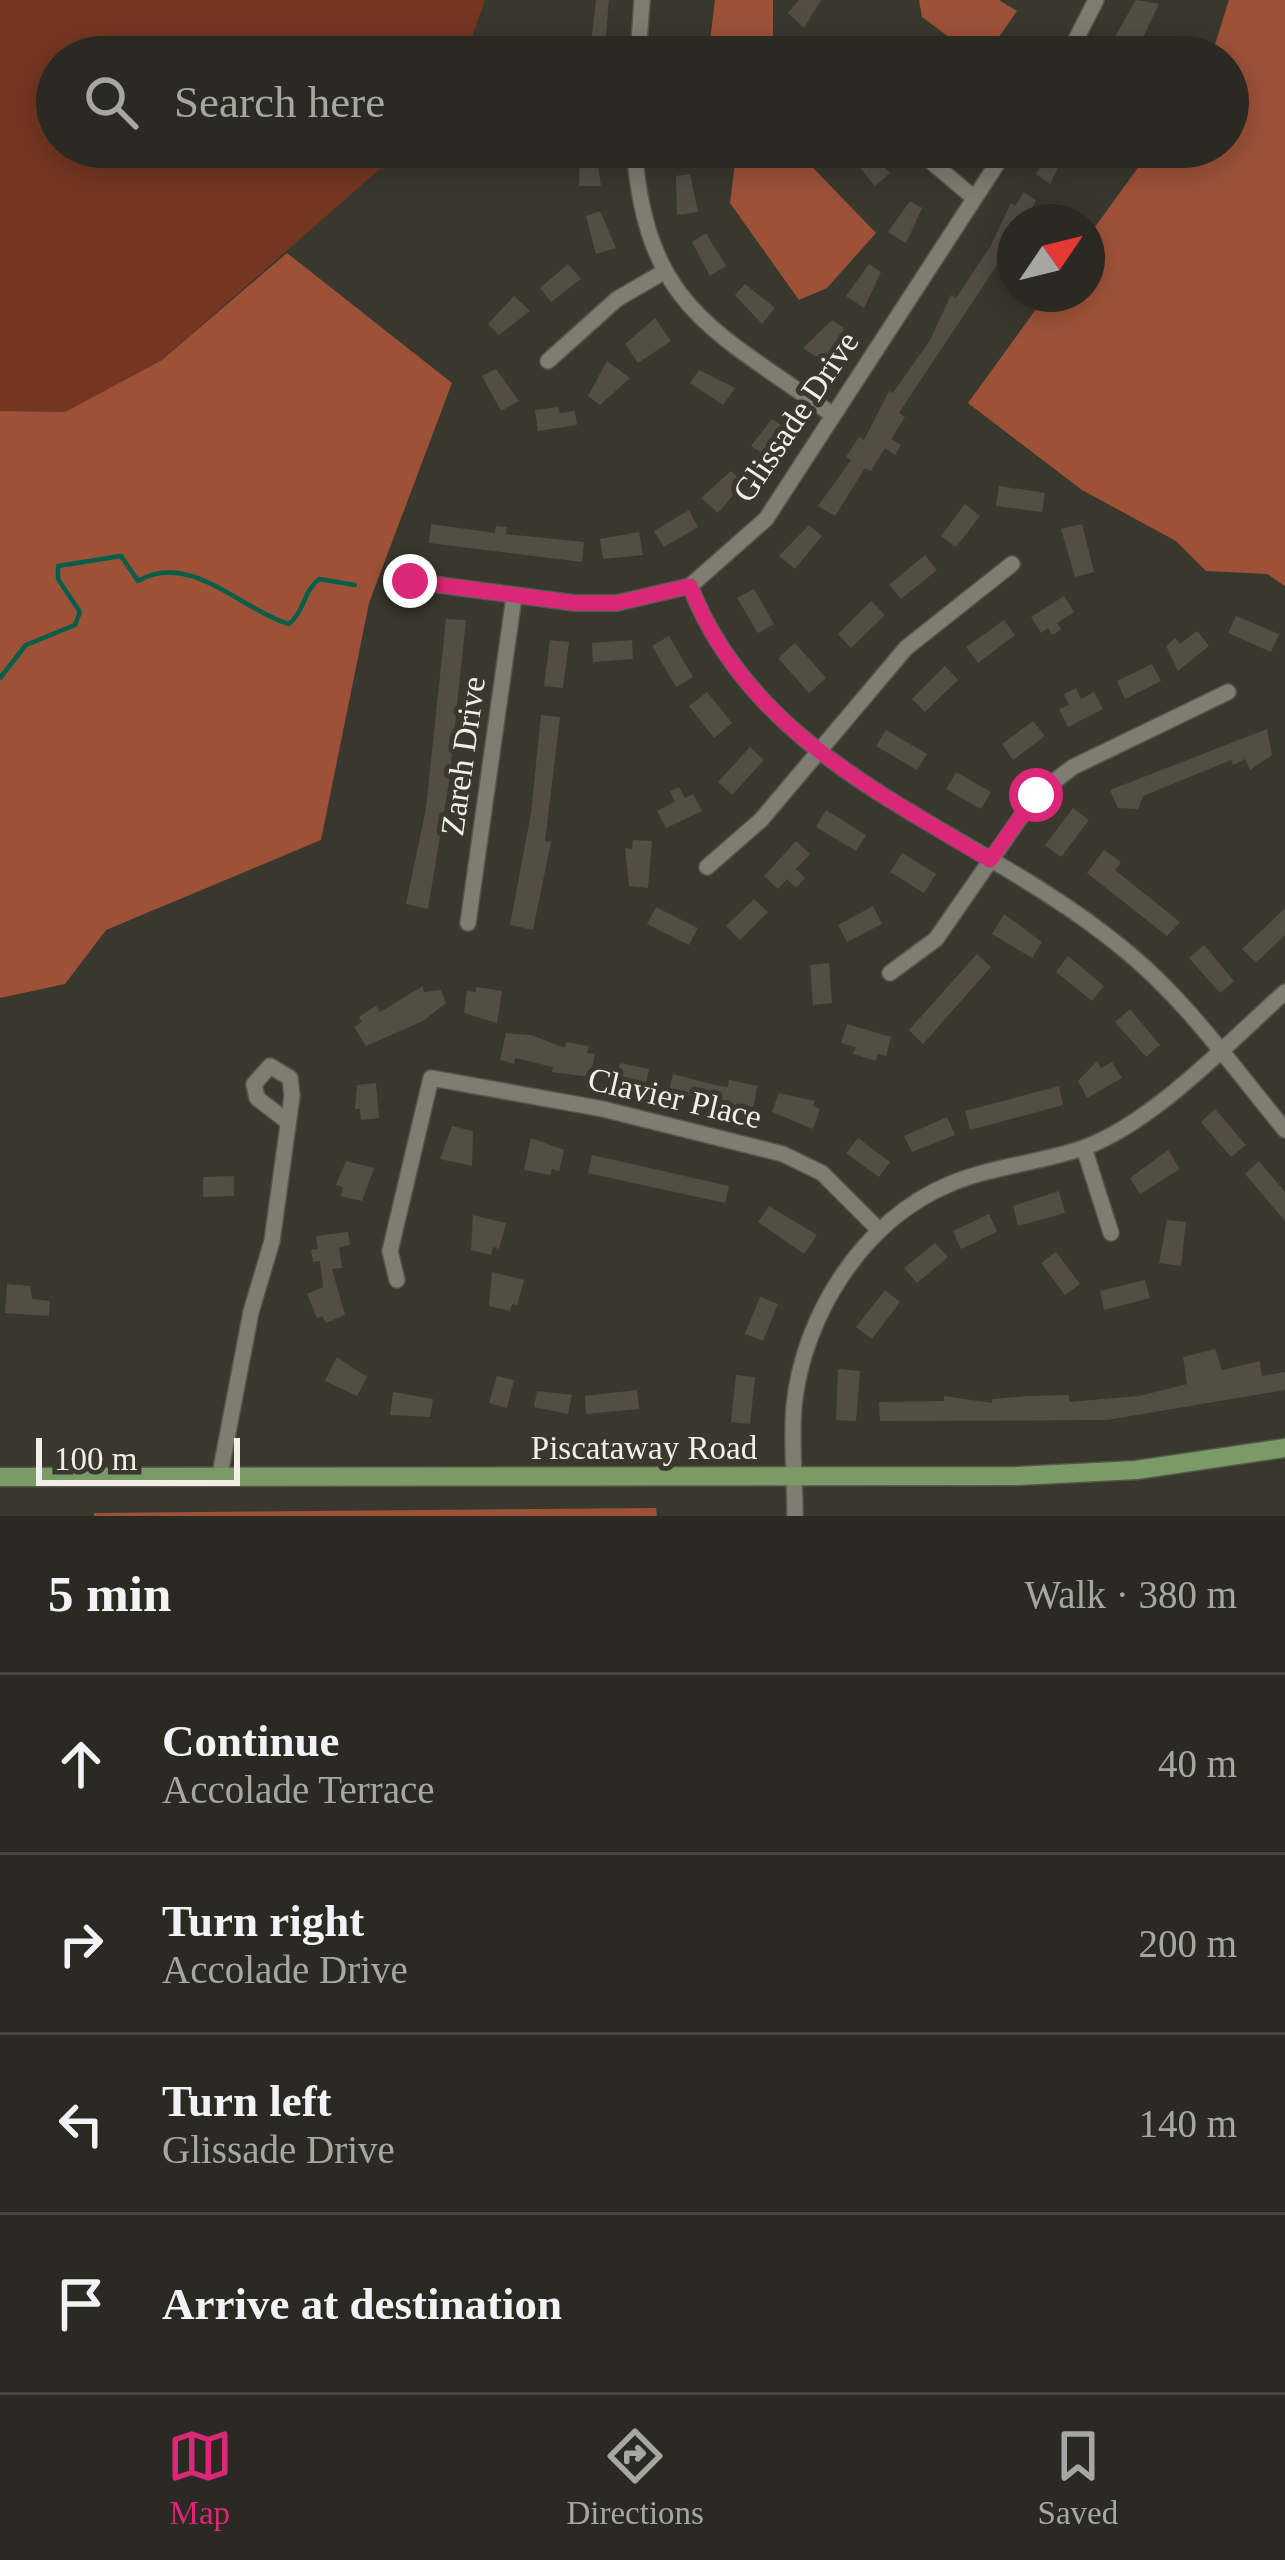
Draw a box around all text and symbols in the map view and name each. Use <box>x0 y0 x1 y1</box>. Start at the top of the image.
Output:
search box <box>36 36 1249 168</box>
icon: search <box>78 69 144 135</box>
text: Search here <box>174 77 385 127</box>
north arrow <box>997 204 1105 312</box>
street label: Glissade Drive <box>726 325 866 508</box>
route end <box>383 554 437 608</box>
street label: Zareh Drive <box>434 674 492 838</box>
route start <box>1009 768 1063 822</box>
street label: Clavier Place <box>585 1061 765 1135</box>
street label: Piscataway Road <box>531 1430 758 1466</box>
scale bar <box>36 1432 240 1485</box>
text: 100 m <box>54 1441 137 1477</box>
text: 5 min <box>48 1566 171 1622</box>
text: Walk · 380 m <box>1025 1573 1237 1616</box>
text: Continue <box>162 1716 340 1766</box>
icon: ahead <box>48 1731 114 1797</box>
text: 40 m <box>1158 1742 1237 1785</box>
text: Accolade Terrace <box>162 1768 435 1811</box>
text: Turn right <box>162 1896 364 1946</box>
icon: right <box>48 1911 114 1977</box>
text: 200 m <box>1138 1922 1237 1965</box>
text: Accolade Drive <box>162 1948 408 1991</box>
text: Turn left <box>162 2076 332 2126</box>
icon: left <box>48 2091 114 2157</box>
text: 140 m <box>1138 2102 1237 2145</box>
text: Glissade Drive <box>162 2128 395 2171</box>
icon: arrive <box>48 2271 114 2337</box>
text: Arrive at destination <box>162 2279 562 2329</box>
tab: Map <box>167 2423 233 2532</box>
tab: Directions <box>566 2423 704 2532</box>
tab: Saved <box>1038 2423 1118 2532</box>

